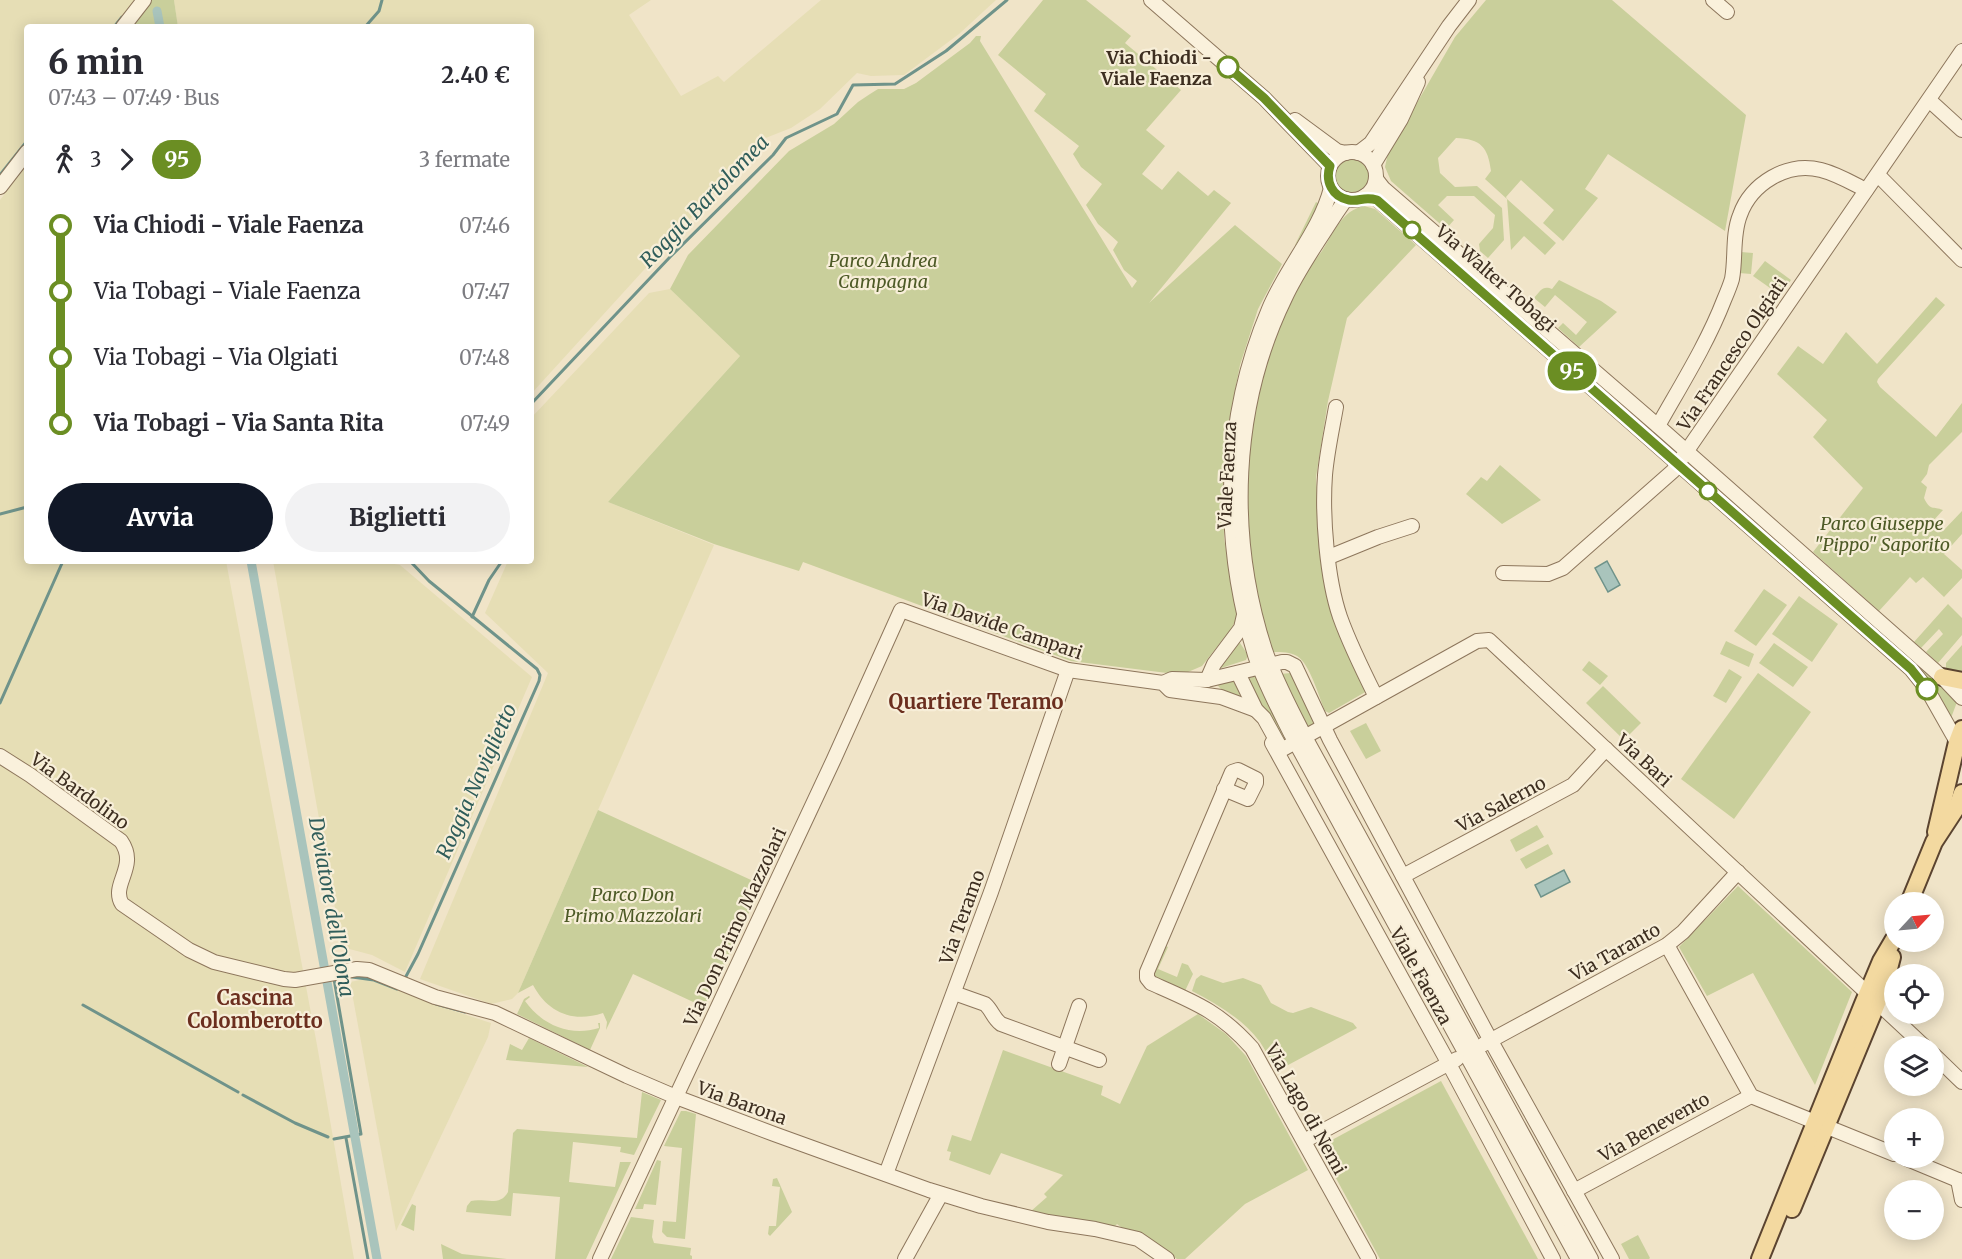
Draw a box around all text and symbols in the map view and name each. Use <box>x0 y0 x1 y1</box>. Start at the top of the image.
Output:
text: 6 min <box>48 42 143 83</box>
place label: Via Chiodi - Viale Faenza <box>1100 46 1212 90</box>
marker: Via Chiodi - Viale Faenza <box>1217 56 1239 78</box>
text: 2.40 € <box>441 61 510 89</box>
text: 07:43 – 07:49 · Bus <box>48 85 219 110</box>
water label: Roggia Bartolomea <box>634 129 774 273</box>
icon: walk <box>48 143 81 176</box>
icon: forward <box>110 143 143 176</box>
text: 95 <box>164 146 189 173</box>
text: 3 <box>90 147 101 172</box>
text: 3 fermate <box>419 147 510 172</box>
text: Via Chiodi - Viale Faenza <box>94 211 364 239</box>
text: 07:46 <box>459 213 510 238</box>
street label: Via Walter Tobagi <box>1430 219 1561 337</box>
unlabelled marker <box>1403 221 1421 239</box>
park label: Parco Andrea Campagna <box>828 249 938 293</box>
street label: Via Francesco Olgiati <box>1672 273 1792 436</box>
text: Via Tobagi - Viale Faenza <box>94 277 361 305</box>
text: 07:47 <box>462 279 510 304</box>
text: Via Tobagi - Via Olgiati <box>94 343 338 371</box>
text: 07:48 <box>459 345 510 370</box>
line badge: 95 <box>1545 352 1599 391</box>
text: 95 <box>1560 358 1584 385</box>
text: Via Tobagi - Via Santa Rita <box>94 409 384 437</box>
text: 07:49 <box>460 411 510 436</box>
street label: Viale Faenza <box>1213 420 1241 530</box>
unlabelled marker <box>1699 482 1717 500</box>
button: Avvia <box>48 483 273 552</box>
button: Biglietti <box>285 483 510 552</box>
park label: Parco Giuseppe "Pippo" Saporito <box>1814 512 1950 556</box>
street label: Via Davide Campari <box>917 587 1086 664</box>
unlabelled marker <box>1916 678 1938 700</box>
district label: Quartiere Teramo <box>888 689 1064 714</box>
water label: Roggia Naviglietto <box>431 699 521 863</box>
street label: Via Bari <box>1611 728 1677 792</box>
street label: Via Bardolino <box>25 747 134 835</box>
street label: Via Salerno <box>1452 771 1550 838</box>
water label: Deviatore dell'Olona <box>304 814 360 999</box>
street label: Via Don Primo Mazzolari <box>678 824 791 1031</box>
street label: Via Teramo <box>934 867 990 968</box>
park label: Parco Don Primo Mazzolari <box>564 883 702 927</box>
north arrow <box>1884 892 1944 952</box>
map controls <box>1884 892 1944 1240</box>
street label: Via Taranto <box>1565 918 1664 987</box>
street label: Viale Faenza <box>1384 922 1457 1029</box>
button: locate <box>1884 964 1944 1024</box>
district label: Cascina Colomberotto <box>187 985 323 1033</box>
button: layers <box>1884 1036 1944 1096</box>
street label: Via Lago di Nemi <box>1260 1039 1352 1179</box>
street label: Via Barona <box>693 1076 790 1130</box>
street label: Via Benevento <box>1594 1087 1713 1167</box>
button: + <box>1884 1108 1944 1168</box>
button: − <box>1884 1180 1944 1240</box>

